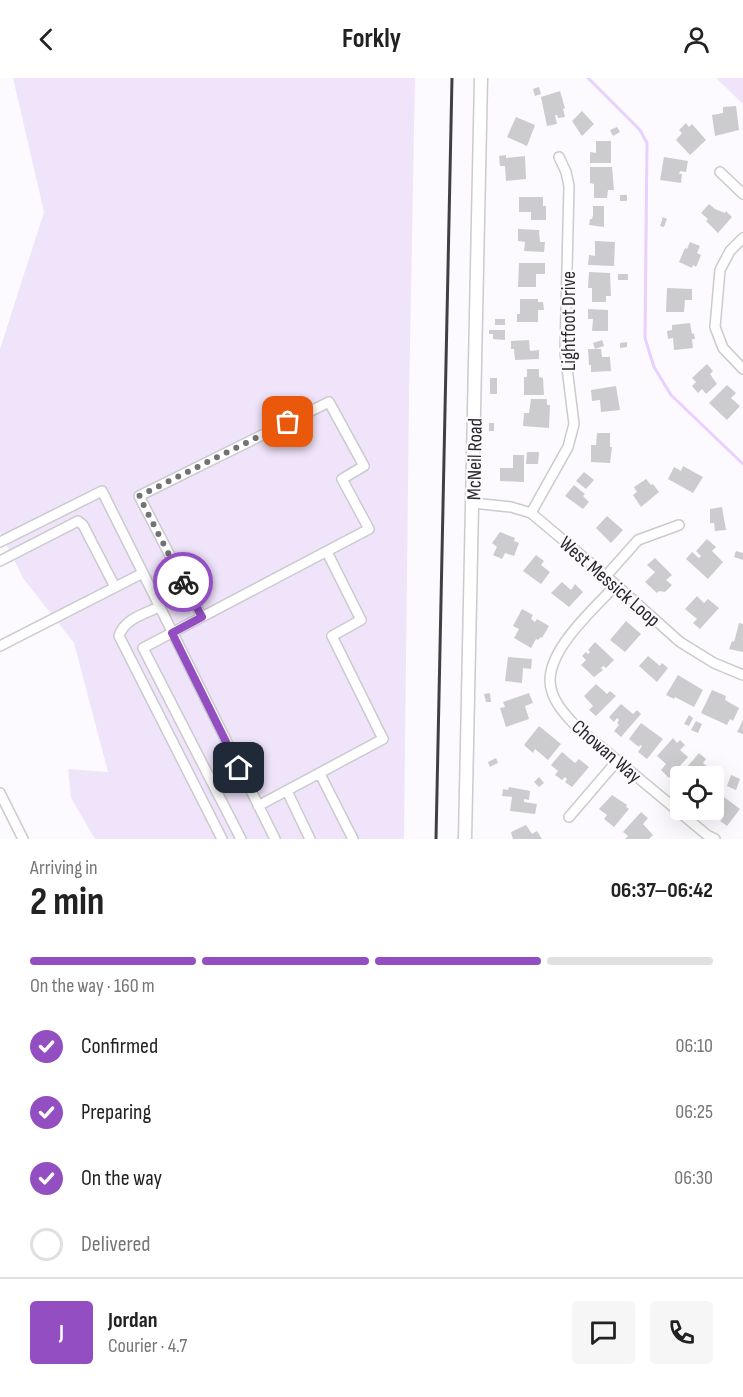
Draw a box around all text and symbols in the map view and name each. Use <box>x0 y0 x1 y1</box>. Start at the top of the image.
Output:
icon: back <box>30 23 63 56</box>
text: Forkly <box>342 23 401 55</box>
icon: person <box>680 23 713 56</box>
street label: Lightfoot Drive <box>557 271 581 371</box>
pin <box>262 396 313 447</box>
icon: bag <box>271 405 304 438</box>
street label: McNeil Road <box>462 418 488 500</box>
street label: West Messick Loop <box>554 531 665 632</box>
courier <box>153 552 213 612</box>
icon: bike <box>167 566 200 599</box>
street label: Chowan Way <box>567 715 646 789</box>
pin <box>213 742 264 793</box>
icon: home <box>222 751 255 784</box>
map controls <box>670 766 724 820</box>
button: locate <box>670 766 724 820</box>
text: Arriving in <box>30 856 98 880</box>
text: 06:37–06:42 <box>611 877 713 904</box>
text: 2 min <box>30 879 104 926</box>
text: On the way · 160 m <box>30 974 155 998</box>
icon: check <box>30 1030 63 1063</box>
text: Confirmed <box>81 1033 158 1060</box>
text: 06:10 <box>676 1034 713 1058</box>
icon: check <box>30 1096 63 1129</box>
text: Preparing <box>81 1099 151 1126</box>
text: 06:25 <box>675 1100 713 1124</box>
icon: check <box>30 1162 63 1195</box>
text: On the way <box>81 1165 162 1192</box>
text: 06:30 <box>674 1166 713 1190</box>
text: Delivered <box>81 1231 150 1258</box>
button: chat <box>572 1301 635 1364</box>
button: phone <box>650 1301 713 1364</box>
text: Jordan <box>108 1307 157 1334</box>
text: J <box>59 1319 64 1346</box>
text: Courier · 4.7 <box>108 1334 187 1358</box>

